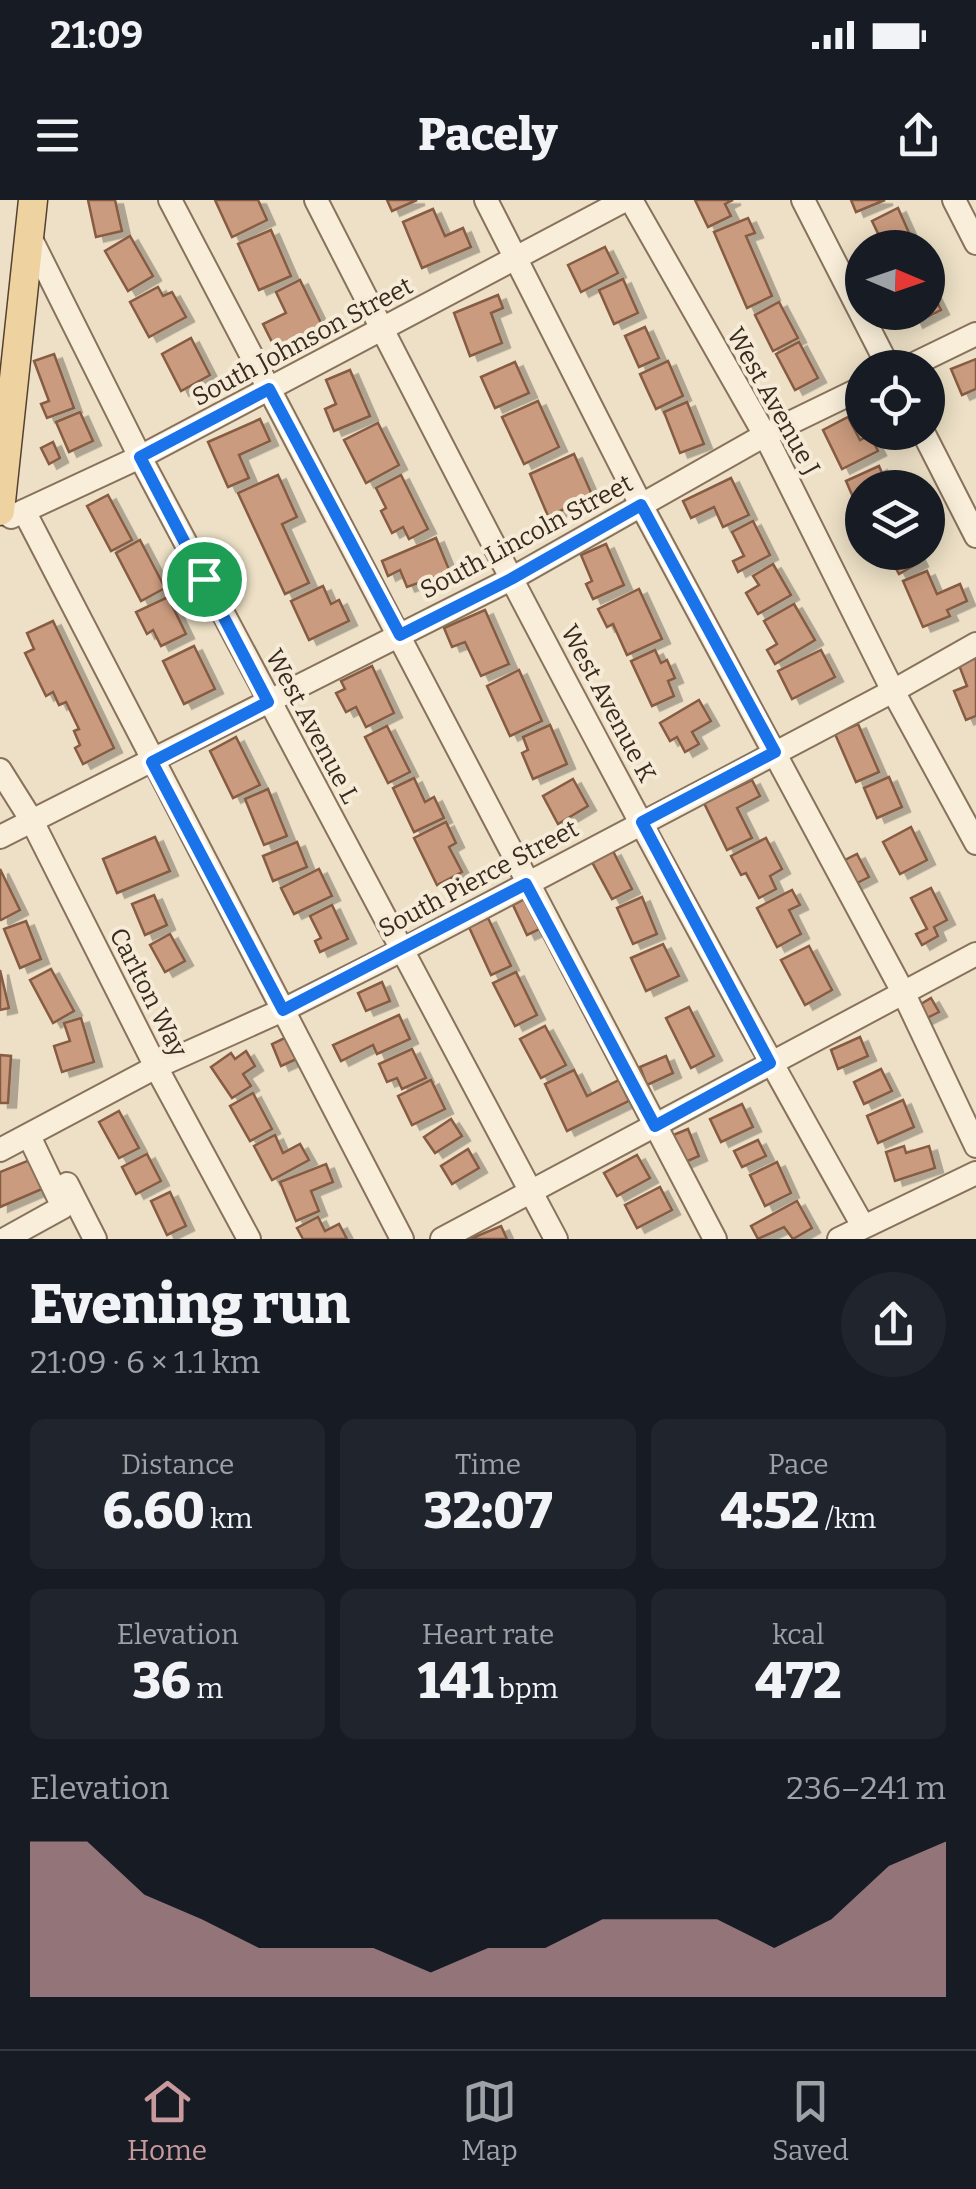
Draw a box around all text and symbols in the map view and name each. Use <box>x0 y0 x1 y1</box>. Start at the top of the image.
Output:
text: 21:09 <box>50 12 143 58</box>
icon: menu <box>30 108 85 163</box>
text: Pacely <box>418 108 558 162</box>
icon: share <box>891 108 946 163</box>
north arrow <box>845 230 945 330</box>
map controls <box>845 230 945 570</box>
street label: South Johnson Street <box>187 271 418 413</box>
street label: West Avenue J <box>720 322 826 481</box>
button: locate <box>845 350 945 450</box>
street label: South Lincoln Street <box>415 468 638 606</box>
button: layers <box>845 470 945 570</box>
pin <box>162 537 247 622</box>
icon: arrive <box>177 552 232 607</box>
street label: West Avenue K <box>554 620 662 788</box>
street label: West Avenue L <box>259 644 365 809</box>
street label: South Pierce Street <box>374 814 583 944</box>
street label: Carlton Way <box>103 923 194 1063</box>
text: Evening run <box>30 1272 350 1338</box>
button: share <box>841 1272 946 1377</box>
text: 21:09 · 6 × 1.1 km <box>30 1343 260 1381</box>
text: Distance <box>121 1448 234 1481</box>
text: Time <box>455 1448 521 1481</box>
text: Pace <box>768 1448 829 1481</box>
text: 6.60 <box>103 1481 205 1541</box>
text: 32:07 <box>423 1481 552 1541</box>
text: 4:52 <box>720 1481 819 1541</box>
text: km <box>205 1502 252 1535</box>
text: /km <box>819 1502 876 1535</box>
text: Elevation <box>117 1618 239 1651</box>
text: Heart rate <box>422 1618 554 1651</box>
text: kcal <box>772 1618 824 1651</box>
text: 36 <box>132 1651 191 1711</box>
text: 141 <box>418 1651 493 1711</box>
text: 472 <box>755 1651 842 1711</box>
text: m <box>191 1672 223 1705</box>
text: bpm <box>493 1672 558 1705</box>
text: Elevation <box>30 1769 170 1807</box>
text: 236–241 m <box>786 1769 946 1807</box>
tab: Home <box>127 2074 207 2167</box>
tab: Map <box>461 2074 518 2167</box>
tab: Saved <box>772 2074 849 2167</box>

